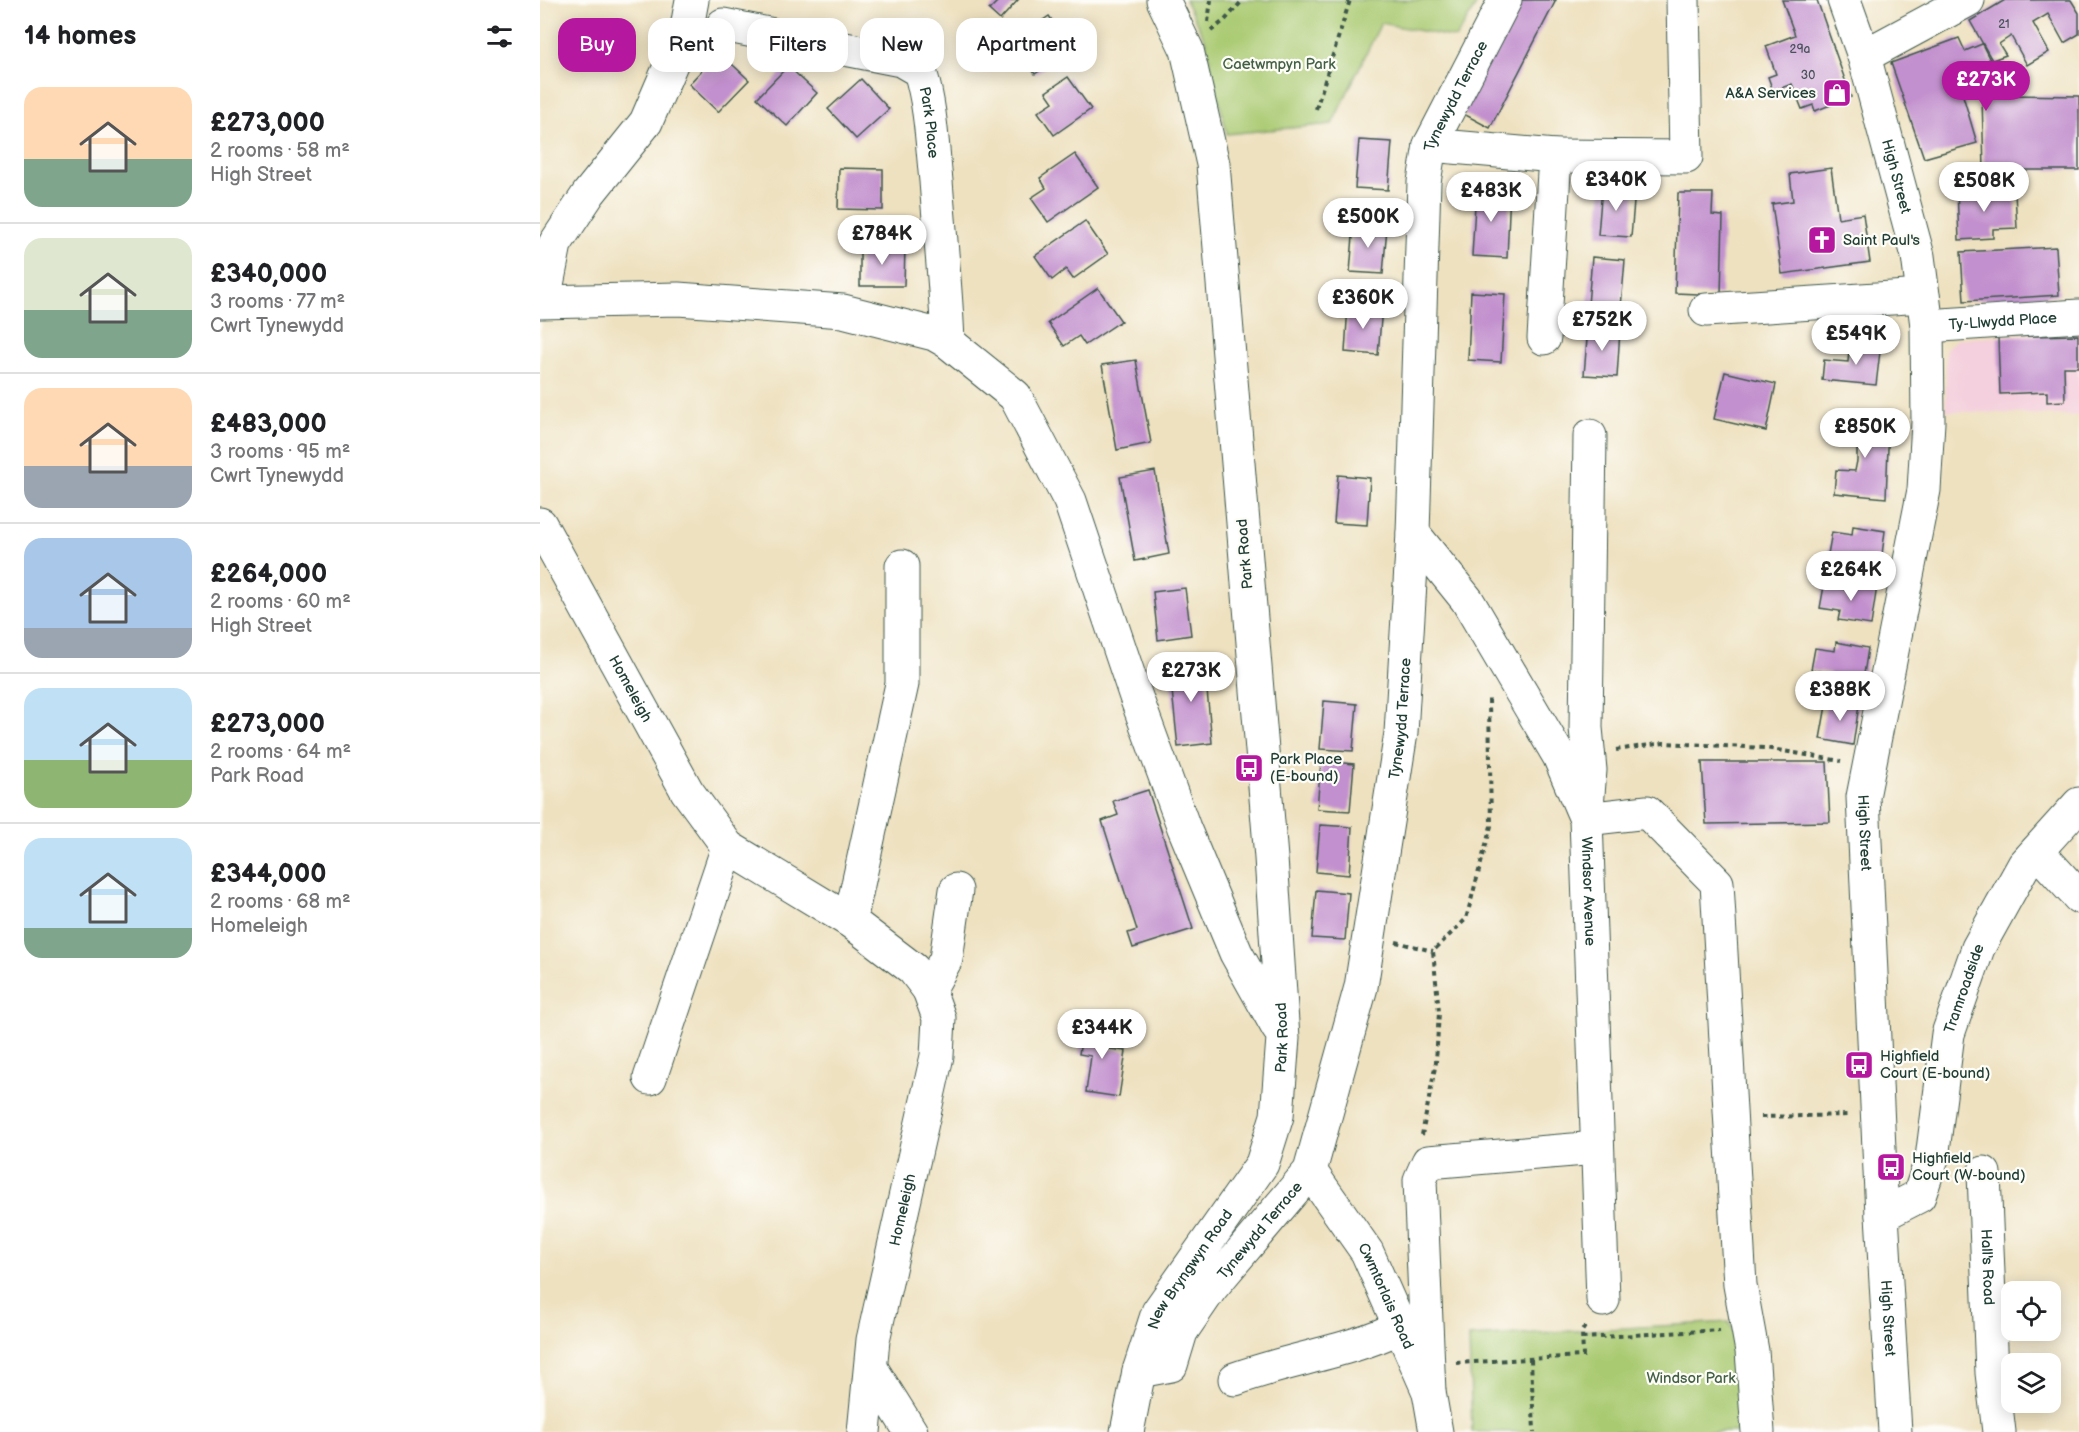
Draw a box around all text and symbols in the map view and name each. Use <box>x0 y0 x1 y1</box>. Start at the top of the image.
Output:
house number: 21 <box>1998 17 2010 32</box>
chip: Buy <box>558 18 636 72</box>
chip: Rent <box>648 18 735 72</box>
chip: Filters <box>747 18 848 72</box>
chip: New <box>860 18 944 72</box>
chip: Apartment <box>956 18 1097 72</box>
icon: filters <box>483 20 516 53</box>
text: 14 homes <box>24 21 136 52</box>
street label: Tynewydd Terrace <box>1420 37 1492 152</box>
house number: 29a <box>1790 42 1811 57</box>
park label: Caetwmpyn Park <box>1222 55 1336 74</box>
pin: £273K <box>1944 61 2028 112</box>
house number: 30 <box>1801 68 1815 83</box>
text: £273K <box>1956 68 2016 92</box>
shop icon: A&A Services <box>1821 77 1853 109</box>
place label: A&A Services <box>1726 84 1817 103</box>
street label: Park Place <box>915 85 943 159</box>
text: £273,000 <box>210 108 325 139</box>
icon: home <box>72 111 144 183</box>
street label: High Street <box>1877 137 1916 216</box>
text: 2 rooms · 58 m² <box>210 139 350 163</box>
pin: £340K <box>1574 161 1658 212</box>
pin: £508K <box>1942 162 2026 213</box>
text: High Street <box>210 163 312 187</box>
text: £340K <box>1585 168 1647 192</box>
text: £508K <box>1953 169 2015 193</box>
pin: £483K <box>1449 172 1533 223</box>
text: £483K <box>1460 179 1522 203</box>
pin: £500K <box>1326 198 1410 249</box>
text: £500K <box>1337 205 1399 229</box>
pin: £784K <box>840 215 924 266</box>
text: £784K <box>852 222 912 246</box>
church icon: Saint Paul's <box>1806 224 1838 256</box>
place label: Saint Paul's <box>1843 231 1921 250</box>
text: £340,000 <box>210 259 327 290</box>
icon: home <box>72 262 144 334</box>
pin: £360K <box>1321 279 1405 330</box>
text: £360K <box>1332 286 1394 310</box>
text: 3 rooms · 77 m² <box>210 290 345 314</box>
pin: £752K <box>1560 301 1644 352</box>
text: £752K <box>1572 308 1632 332</box>
street label: Ty-Llwydd Place <box>1948 308 2058 334</box>
text: Cwrt Tynewydd <box>210 314 344 338</box>
pin: £549K <box>1814 315 1898 366</box>
text: £549K <box>1825 322 1887 346</box>
pin: £850K <box>1823 408 1907 459</box>
text: £483,000 <box>210 409 327 440</box>
icon: home <box>72 412 144 484</box>
text: £850K <box>1834 415 1896 439</box>
text: 3 rooms · 95 m² <box>210 440 350 464</box>
text: Cwrt Tynewydd <box>210 464 344 488</box>
street label: Park Road <box>1232 518 1258 590</box>
pin: £264K <box>1809 551 1893 602</box>
text: £264K <box>1820 558 1882 582</box>
text: £264,000 <box>210 559 327 590</box>
icon: home <box>72 562 144 634</box>
text: 2 rooms · 60 m² <box>210 590 351 614</box>
text: High Street <box>210 614 312 638</box>
street label: Homeleigh <box>605 652 657 725</box>
pin: £273K <box>1149 652 1233 703</box>
street label: Tynewydd Terrace <box>1384 657 1415 781</box>
text: £273K <box>1161 659 1221 683</box>
pin: £388K <box>1798 671 1882 722</box>
text: £388K <box>1809 678 1871 702</box>
text: £273,000 <box>210 709 325 740</box>
icon: home <box>72 712 144 784</box>
text: 2 rooms · 64 m² <box>210 740 351 764</box>
place label: Park Place (E-bound) <box>1270 750 1342 786</box>
bus stop icon: Park Place (E-bound) <box>1233 752 1265 784</box>
text: Park Road <box>210 764 304 788</box>
street label: High Street <box>1853 794 1876 872</box>
street label: Windsor Avenue <box>1577 836 1600 946</box>
text: £344,000 <box>210 859 326 890</box>
icon: home <box>72 862 144 934</box>
text: 2 rooms · 68 m² <box>210 890 351 914</box>
text: Homeleigh <box>210 914 308 938</box>
street label: Tramroadside <box>1940 941 1988 1036</box>
street label: Park Road <box>1271 1002 1293 1073</box>
pin: £344K <box>1060 1009 1144 1060</box>
text: £344K <box>1071 1016 1133 1040</box>
place label: Highfield Court (E-bound) <box>1880 1047 1990 1083</box>
bus stop icon: Highfield Court (E-bound) <box>1843 1049 1875 1081</box>
place label: Highfield Court (W-bound) <box>1912 1149 2026 1185</box>
bus stop icon: Highfield Court (W-bound) <box>1875 1151 1907 1183</box>
street label: Homeleigh <box>885 1172 920 1248</box>
street label: Tynewydd Terrace <box>1213 1177 1307 1283</box>
street label: New Bryngwyn Road <box>1144 1206 1237 1332</box>
street label: Hall's Road <box>1977 1228 1999 1305</box>
street label: Cwmtorlais Road <box>1354 1239 1418 1352</box>
street label: High Street <box>1876 1279 1900 1357</box>
map controls <box>2001 1281 2061 1413</box>
button: locate <box>2001 1281 2061 1341</box>
button: layers <box>2001 1353 2061 1413</box>
park label: Windsor Park <box>1646 1369 1736 1388</box>

